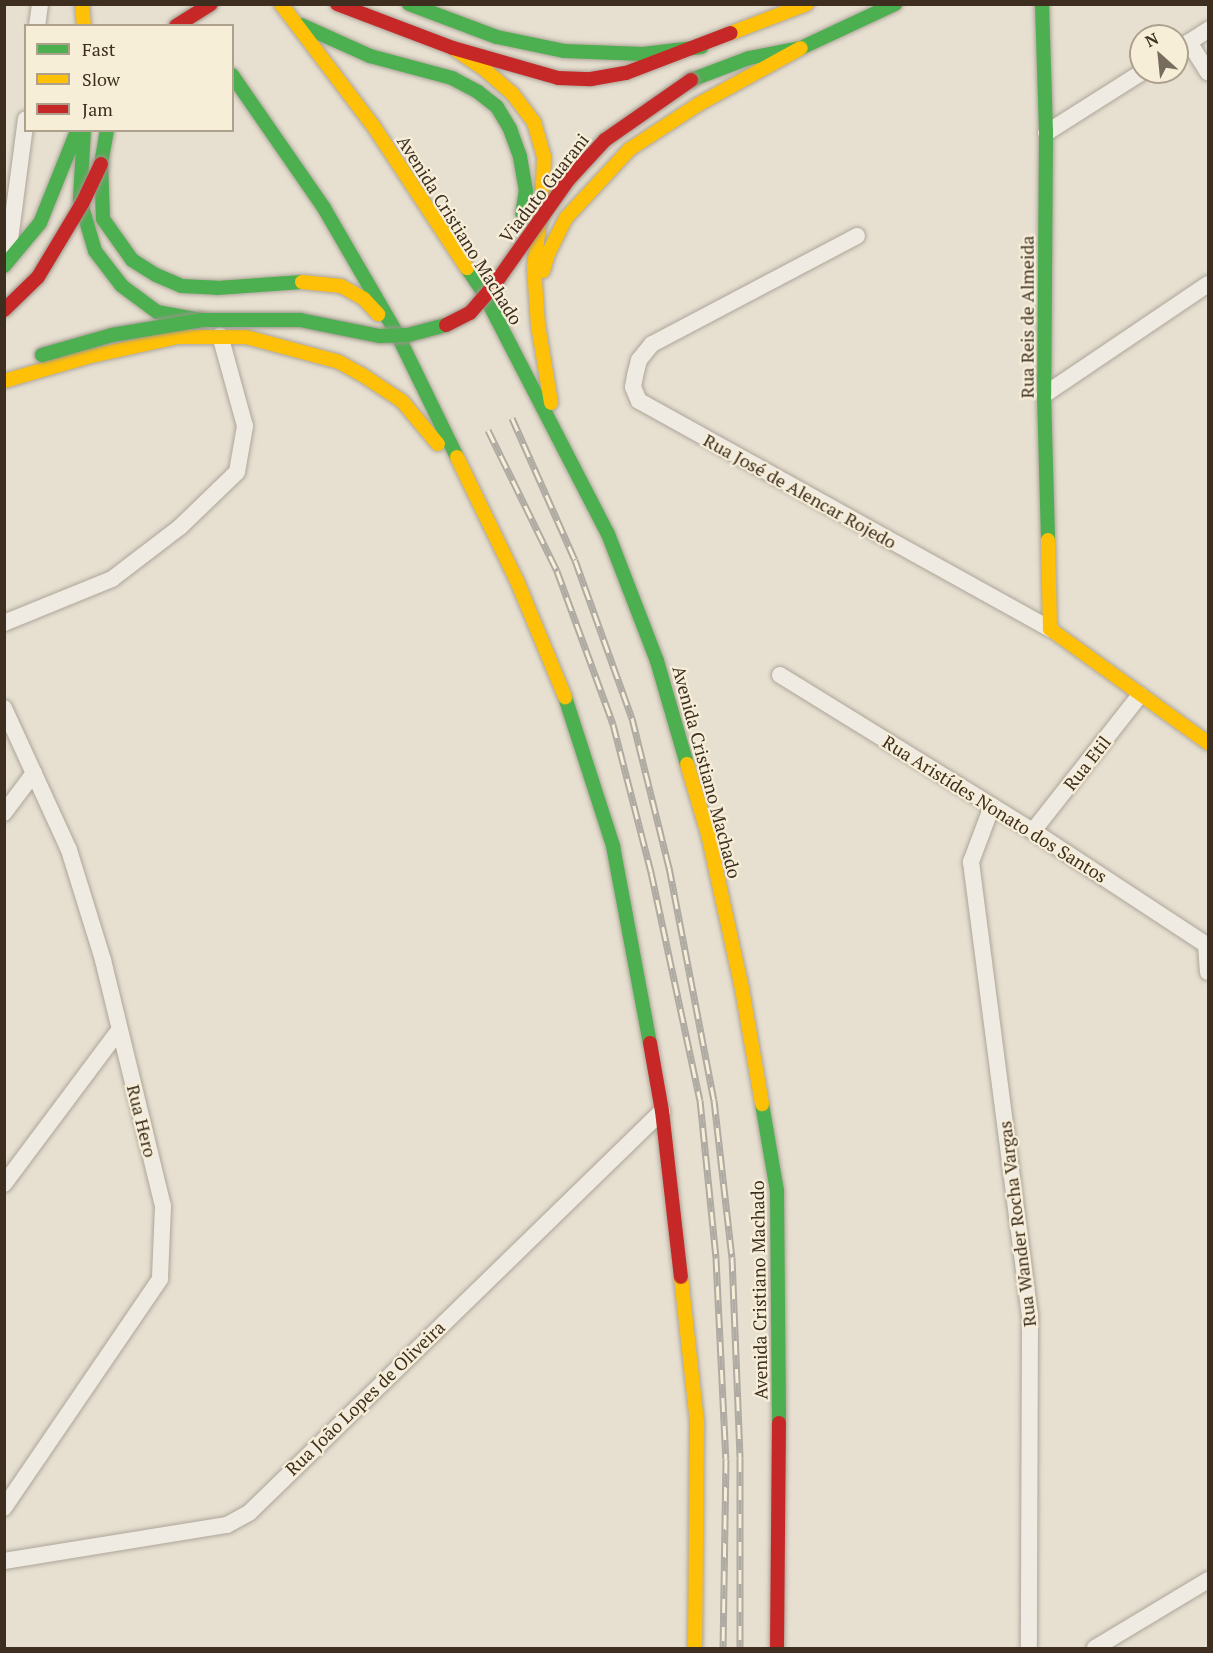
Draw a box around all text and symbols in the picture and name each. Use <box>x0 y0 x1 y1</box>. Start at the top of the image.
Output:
legend <box>24 24 234 132</box>
north arrow <box>1129 24 1189 84</box>
text: N <box>1141 27 1162 52</box>
text: Fast <box>82 37 115 61</box>
text: Slow <box>82 67 120 91</box>
text: Jam <box>82 97 113 121</box>
street label: Viaduto Guarani <box>495 129 593 247</box>
street label: Avenida Cristiano Machado <box>393 131 527 329</box>
street label: Rua Reis de Almeida <box>1016 235 1038 399</box>
street label: Rua José de Alencar Rojedo <box>700 429 900 553</box>
street label: Avenida Cristiano Machado <box>668 663 746 881</box>
street label: Rua Aristídes Nonato dos Santos <box>879 731 1111 887</box>
street label: Rua Etil <box>1059 731 1115 795</box>
street label: Rua Hero <box>123 1082 161 1160</box>
street label: Rua Wander Rocha Vargas <box>994 1120 1040 1328</box>
street label: Avenida Cristiano Machado <box>746 1180 772 1400</box>
street label: Rua João Lopes de Oliveira <box>281 1316 449 1480</box>

